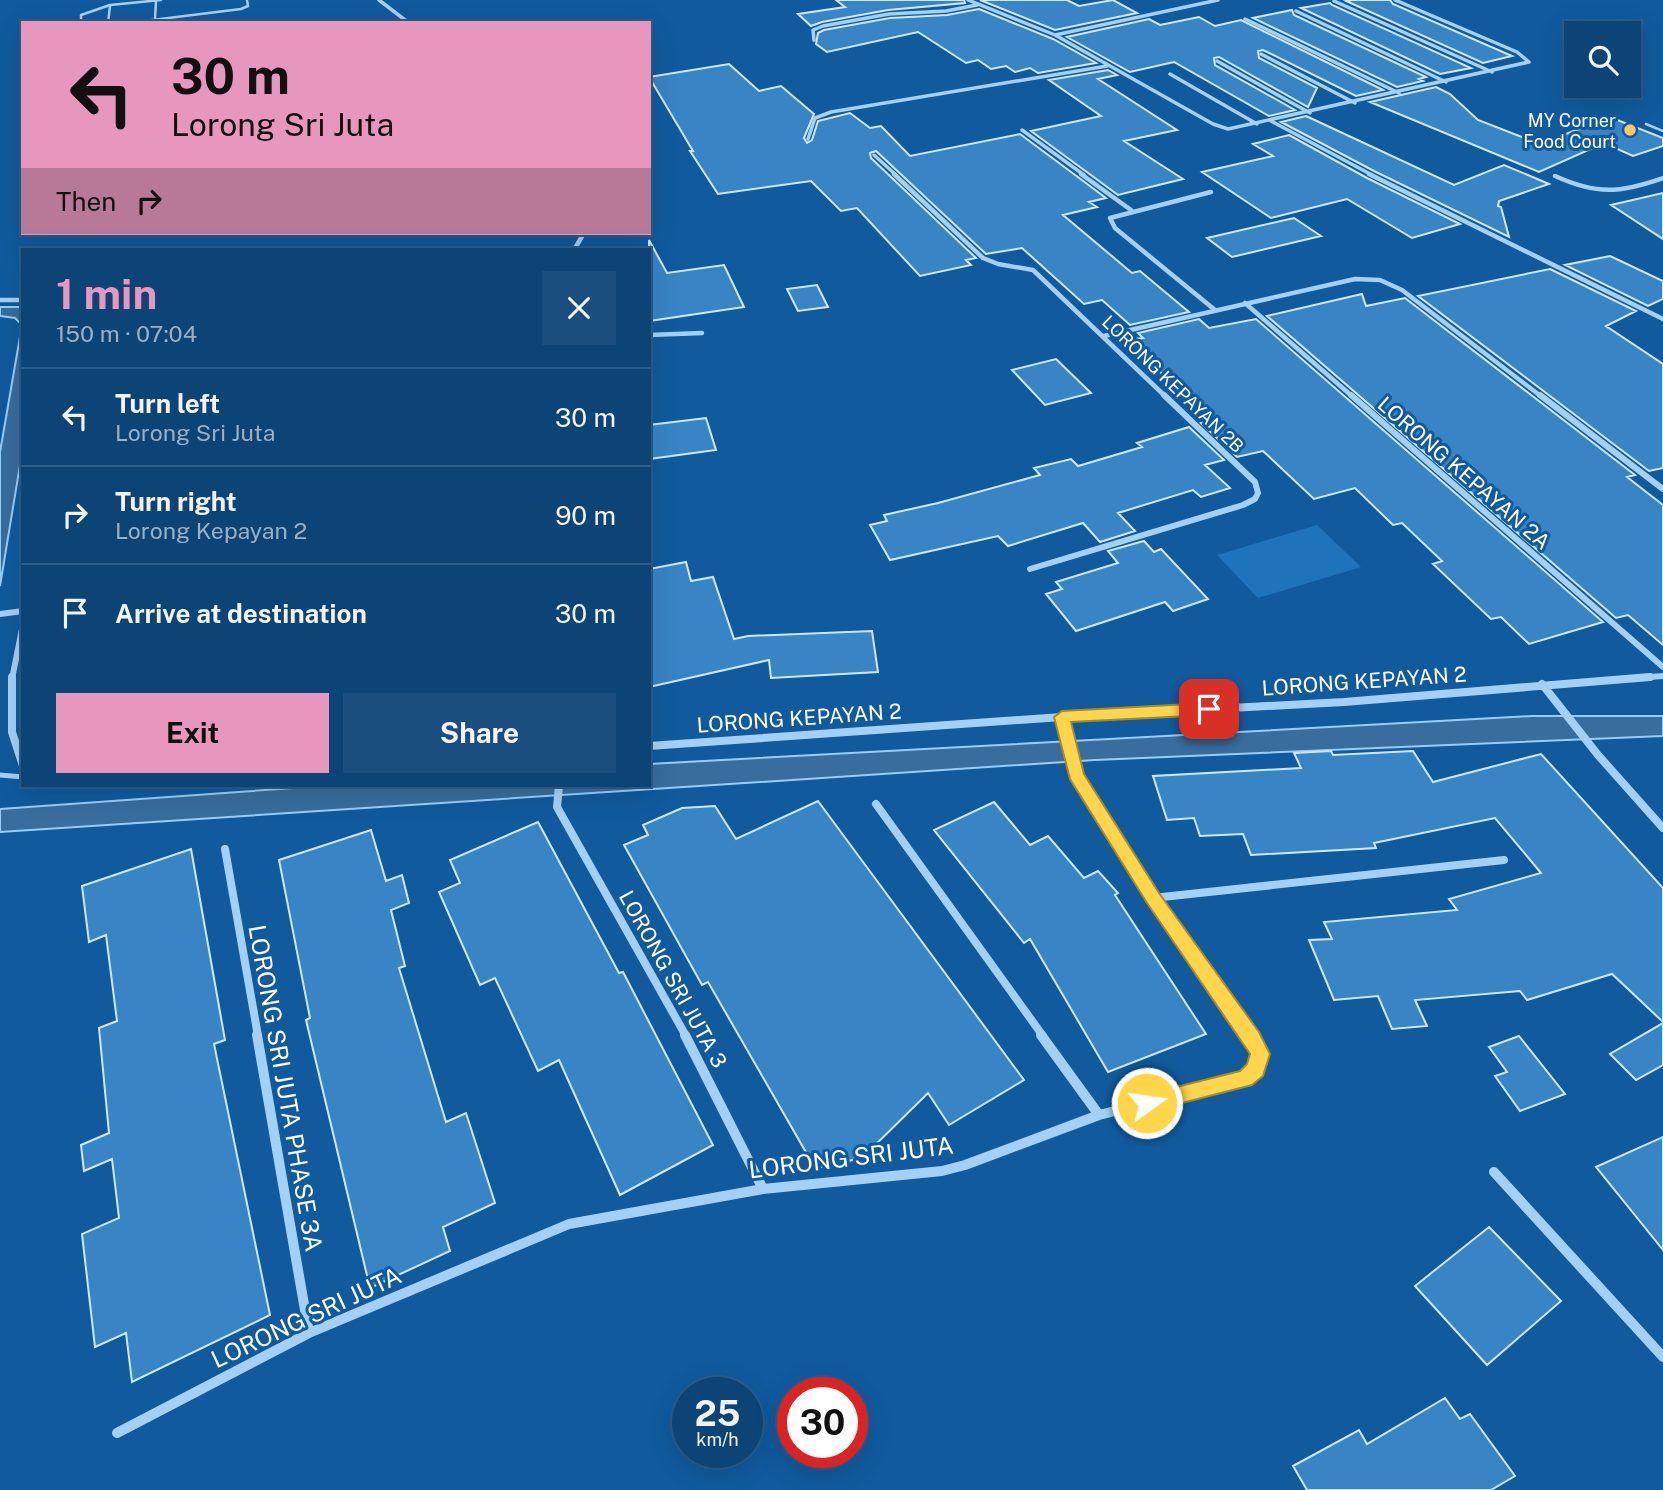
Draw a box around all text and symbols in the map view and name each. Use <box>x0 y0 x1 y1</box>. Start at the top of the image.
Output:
map controls <box>1564 21 1641 98</box>
button: search <box>1564 21 1641 98</box>
text: 30 m <box>171 47 290 105</box>
icon: left <box>56 49 147 140</box>
text: Lorong Sri Juta <box>171 106 394 143</box>
place label: MY Corner Food Court <box>1523 110 1616 152</box>
marker: MY Corner Food Court <box>1622 122 1638 138</box>
icon: right <box>130 182 168 220</box>
text: Then <box>56 186 116 217</box>
text: 1 min <box>56 269 157 318</box>
button: close <box>542 271 616 345</box>
street label: LORONG KEPAYAN 2B <box>1098 311 1248 457</box>
text: 150 m · 07:04 <box>56 320 197 347</box>
text: Turn left <box>115 388 220 419</box>
street label: LORONG KEPAYAN 2A <box>1373 391 1555 555</box>
icon: left <box>56 398 94 436</box>
text: 30 m <box>555 402 616 433</box>
text: Lorong Sri Juta <box>115 419 275 446</box>
text: Turn right <box>115 486 237 517</box>
icon: right <box>56 496 94 534</box>
text: 90 m <box>555 500 616 531</box>
text: Lorong Kepayan 2 <box>115 517 307 544</box>
icon: arrive <box>56 594 94 632</box>
text: Arrive at destination <box>115 598 367 629</box>
text: 30 m <box>555 598 616 629</box>
street label: LORONG KEPAYAN 2 <box>1261 661 1467 701</box>
pin <box>1179 679 1239 739</box>
icon: arrive <box>1190 690 1228 728</box>
button: Exit <box>56 693 329 773</box>
button: Share <box>343 693 616 773</box>
street label: LORONG KEPAYAN 2 <box>696 698 902 738</box>
street label: LORONG SRI JUTA 3 <box>614 886 732 1072</box>
street label: LORONG SRI JUTA PHASE 3A <box>243 922 329 1254</box>
position arrow <box>1110 1066 1184 1140</box>
street label: LORONG SRI JUTA <box>747 1131 955 1183</box>
street label: LORONG SRI JUTA <box>207 1261 405 1373</box>
speed limit sign: 30 <box>777 1377 868 1468</box>
text: 25 <box>695 1393 740 1434</box>
text: km/h <box>696 1429 739 1450</box>

